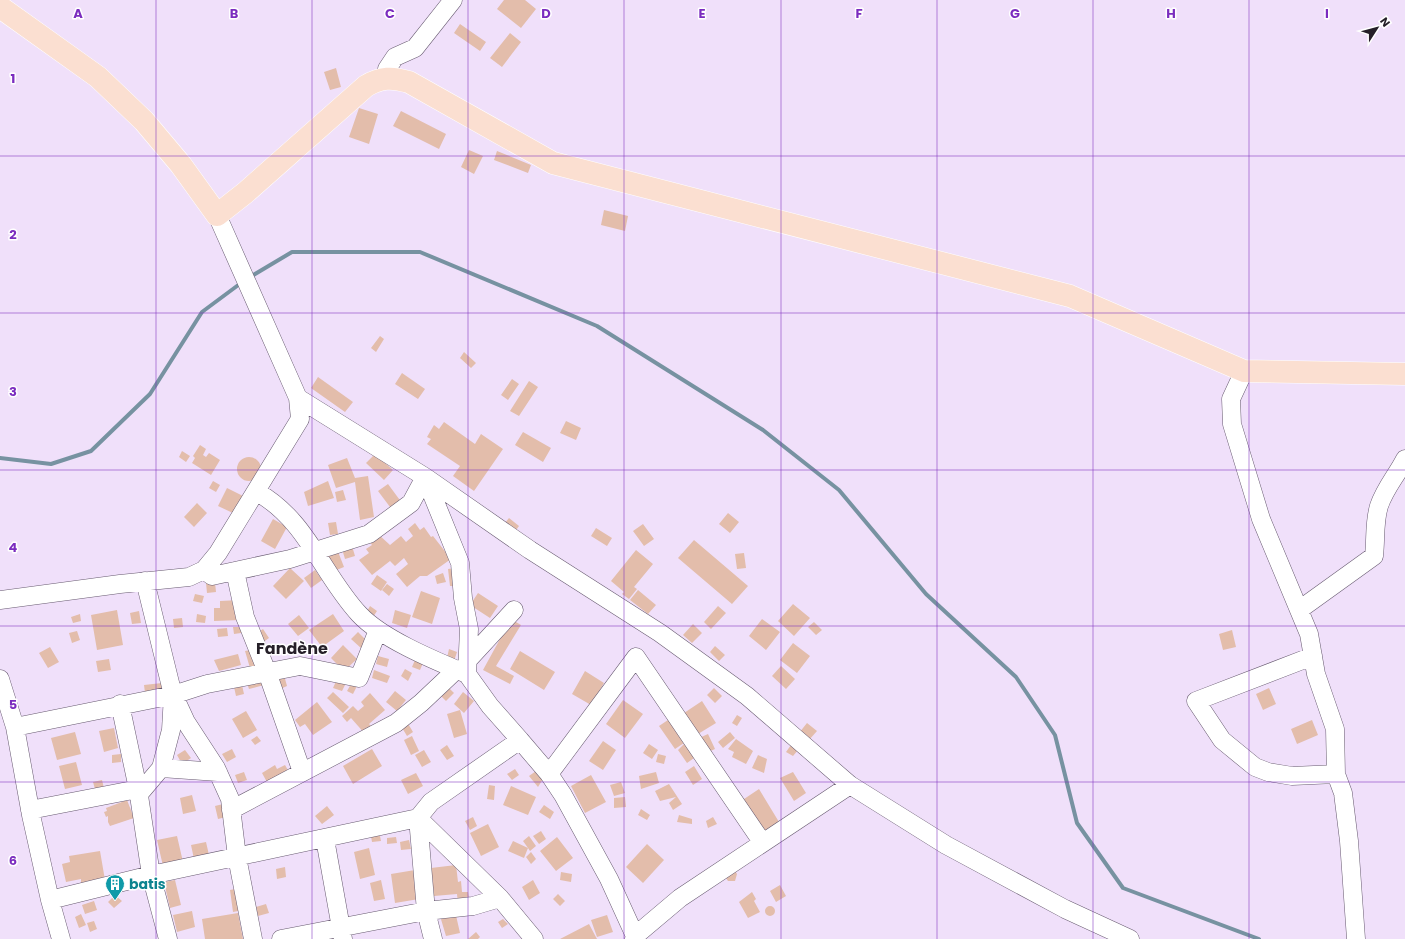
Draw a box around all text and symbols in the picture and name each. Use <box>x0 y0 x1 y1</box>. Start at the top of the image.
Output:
text: A <box>73 4 83 23</box>
text: B <box>230 4 239 23</box>
text: C <box>385 4 395 23</box>
text: D <box>541 4 551 23</box>
text: E <box>698 4 706 23</box>
text: F <box>855 4 863 23</box>
text: G <box>1010 4 1020 23</box>
text: H <box>1166 4 1176 23</box>
text: I <box>1325 4 1329 23</box>
north arrow <box>1357 8 1397 48</box>
text: N <box>1376 14 1394 30</box>
text: 1 <box>11 69 15 88</box>
text: 2 <box>9 225 17 244</box>
text: 3 <box>9 382 17 401</box>
text: 4 <box>9 538 18 557</box>
district label: Fandène <box>256 637 328 660</box>
text: 5 <box>9 695 17 714</box>
text: 6 <box>9 851 17 870</box>
building icon: batis <box>104 873 126 901</box>
place label: batis <box>129 874 166 894</box>

